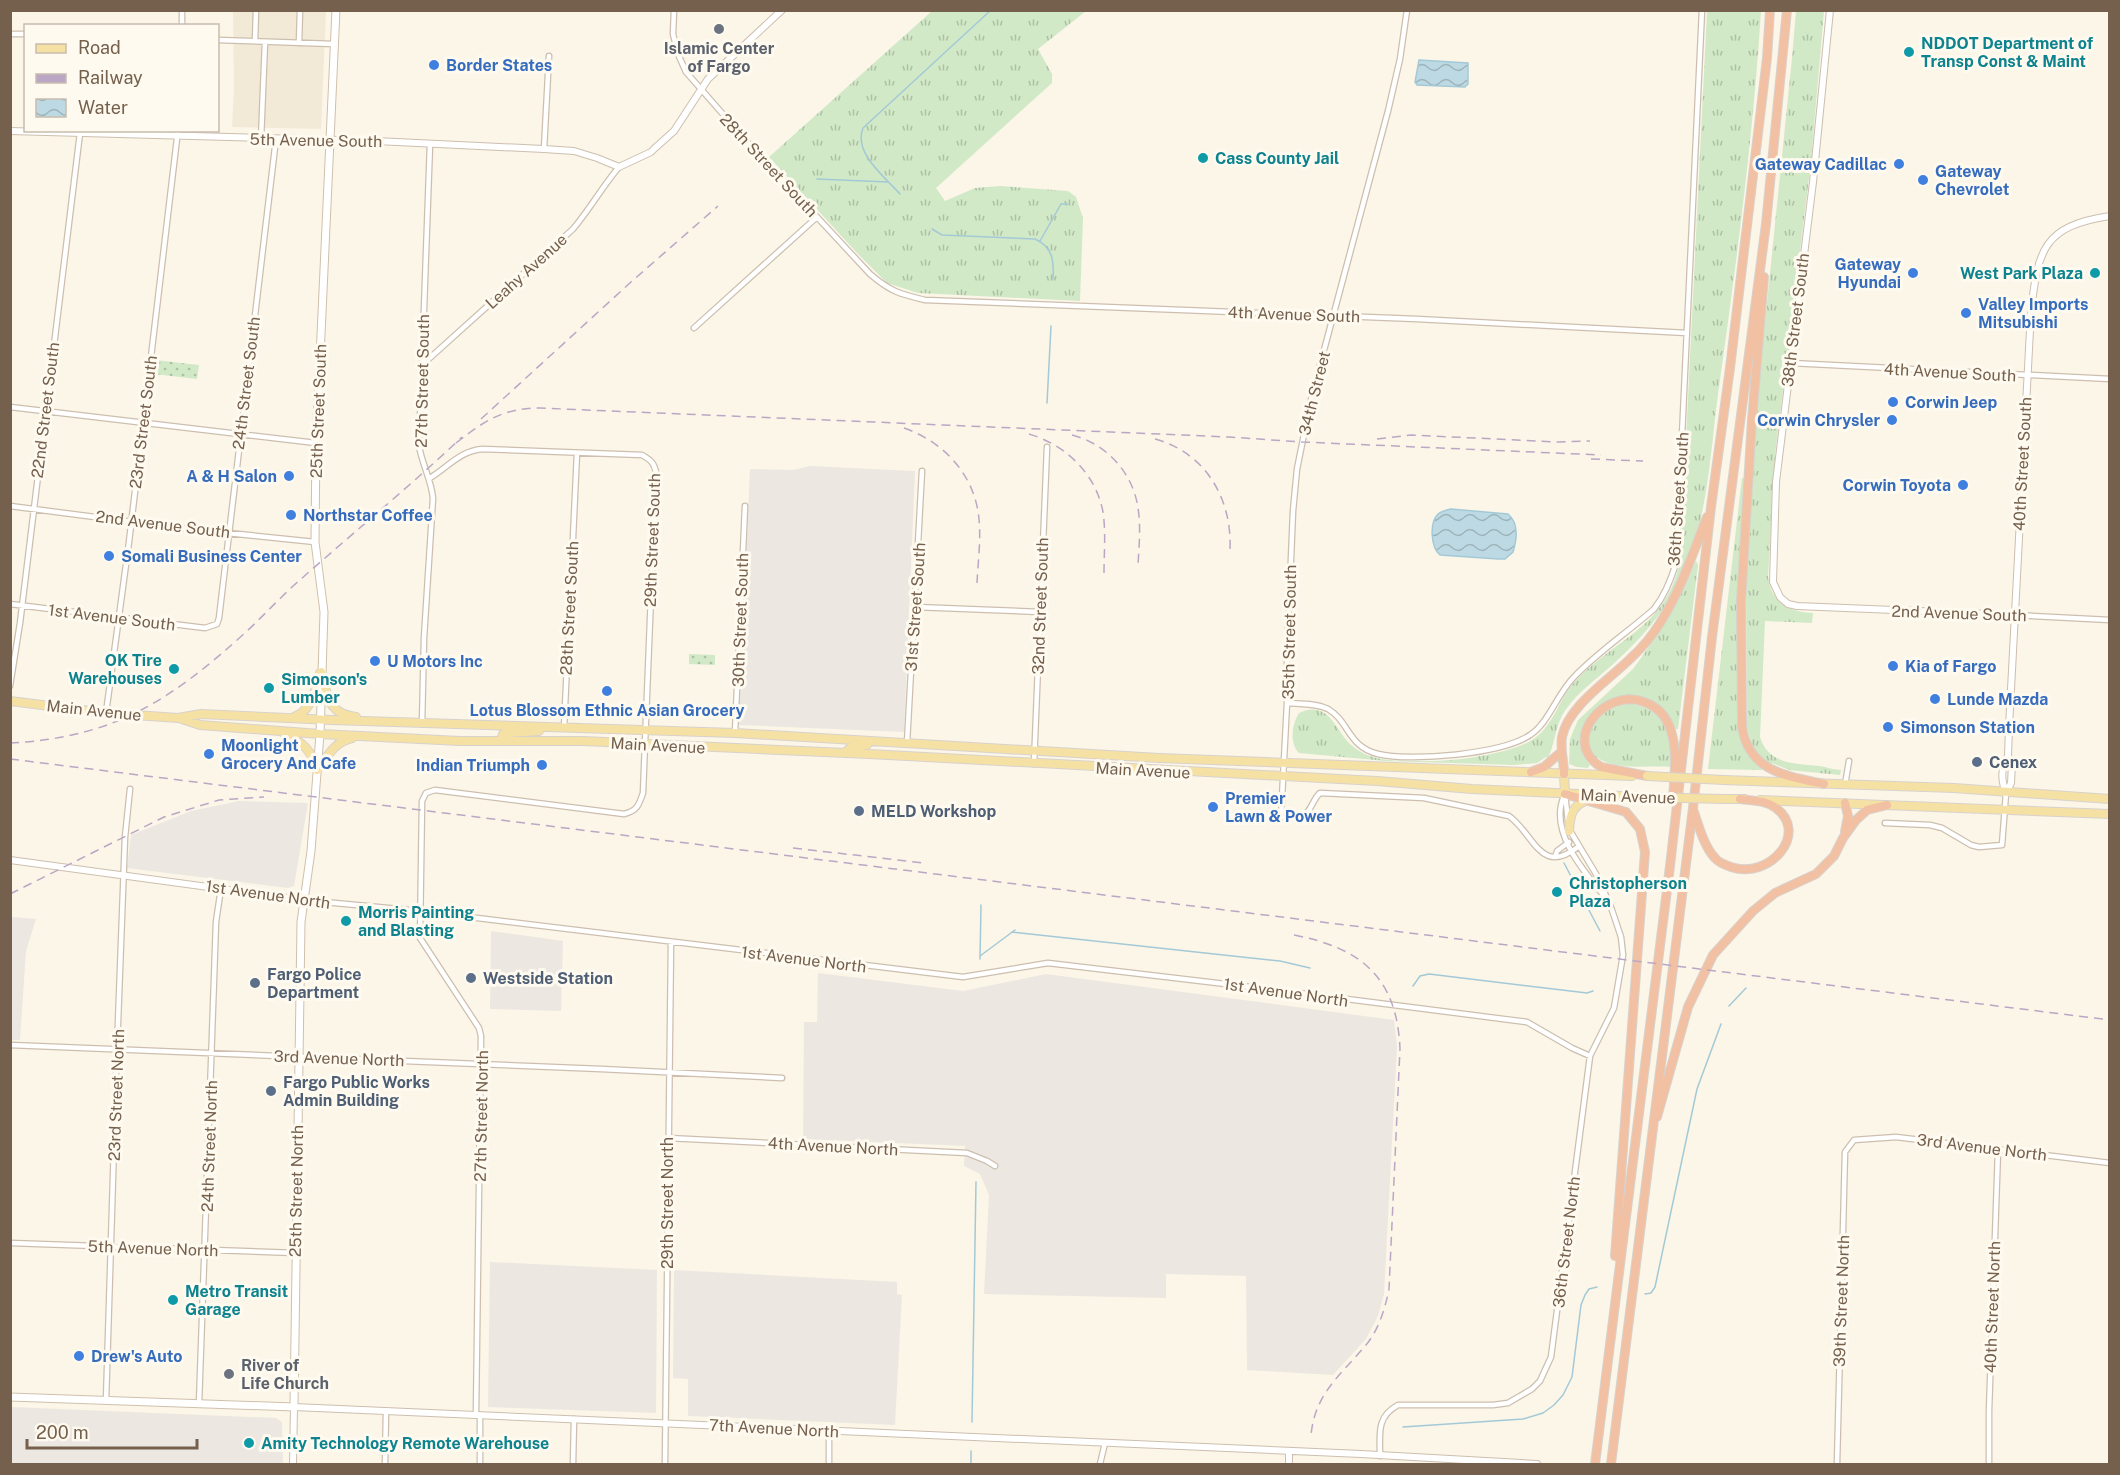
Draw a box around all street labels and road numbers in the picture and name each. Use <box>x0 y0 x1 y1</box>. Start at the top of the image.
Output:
street label: 28th Street South <box>716 110 821 221</box>
street label: 5th Avenue South <box>249 130 383 151</box>
street label: Leahy Avenue <box>482 230 571 313</box>
street label: 38th Street South <box>1778 252 1813 388</box>
street label: 4th Avenue South <box>1227 303 1361 326</box>
street label: 27th Street South <box>412 314 433 448</box>
street label: 24th Street South <box>229 315 264 451</box>
street label: 22nd Street South <box>28 341 63 479</box>
street label: 25th Street South <box>307 344 330 478</box>
street label: 34th Street <box>1295 349 1334 437</box>
street label: 23rd Street South <box>126 354 161 490</box>
street label: 4th Avenue South <box>1883 360 2017 385</box>
street label: 40th Street South <box>2009 396 2036 532</box>
street label: 36th Street South <box>1664 431 1693 567</box>
street label: 29th Street South <box>641 473 664 607</box>
street label: 2nd Avenue South <box>95 507 231 542</box>
street label: 32nd Street South <box>1029 537 1052 675</box>
street label: 28th Street South <box>556 540 583 676</box>
street label: 31st Street South <box>901 542 930 672</box>
street label: 30th Street South <box>729 553 752 687</box>
street label: 35th Street South <box>1279 564 1300 700</box>
street label: 1st Avenue South <box>47 600 176 635</box>
street label: 2nd Avenue South <box>1891 602 2027 625</box>
street label: Main Avenue <box>46 696 142 725</box>
street label: Main Avenue <box>610 734 706 757</box>
street label: Main Avenue <box>1095 759 1191 782</box>
street label: Main Avenue <box>1580 785 1676 808</box>
street label: 1st Avenue North <box>204 876 332 913</box>
street label: 1st Avenue North <box>740 942 868 977</box>
street label: 1st Avenue North <box>1222 974 1350 1011</box>
street label: 23rd Street North <box>105 1029 128 1161</box>
street label: 3rd Avenue North <box>273 1047 405 1070</box>
street label: 27th Street North <box>471 1050 492 1182</box>
street label: 24th Street North <box>198 1080 221 1212</box>
street label: 25th Street North <box>286 1125 307 1257</box>
street label: 3rd Avenue North <box>1916 1130 2048 1165</box>
street label: 4th Avenue North <box>767 1134 899 1159</box>
street label: 29th Street North <box>658 1137 677 1269</box>
street label: 36th Street North <box>1549 1175 1584 1309</box>
street label: 39th Street North <box>1830 1235 1853 1368</box>
street label: 5th Avenue North <box>87 1237 219 1260</box>
street label: 40th Street North <box>1981 1241 2004 1373</box>
street label: 7th Avenue North <box>708 1416 839 1441</box>

